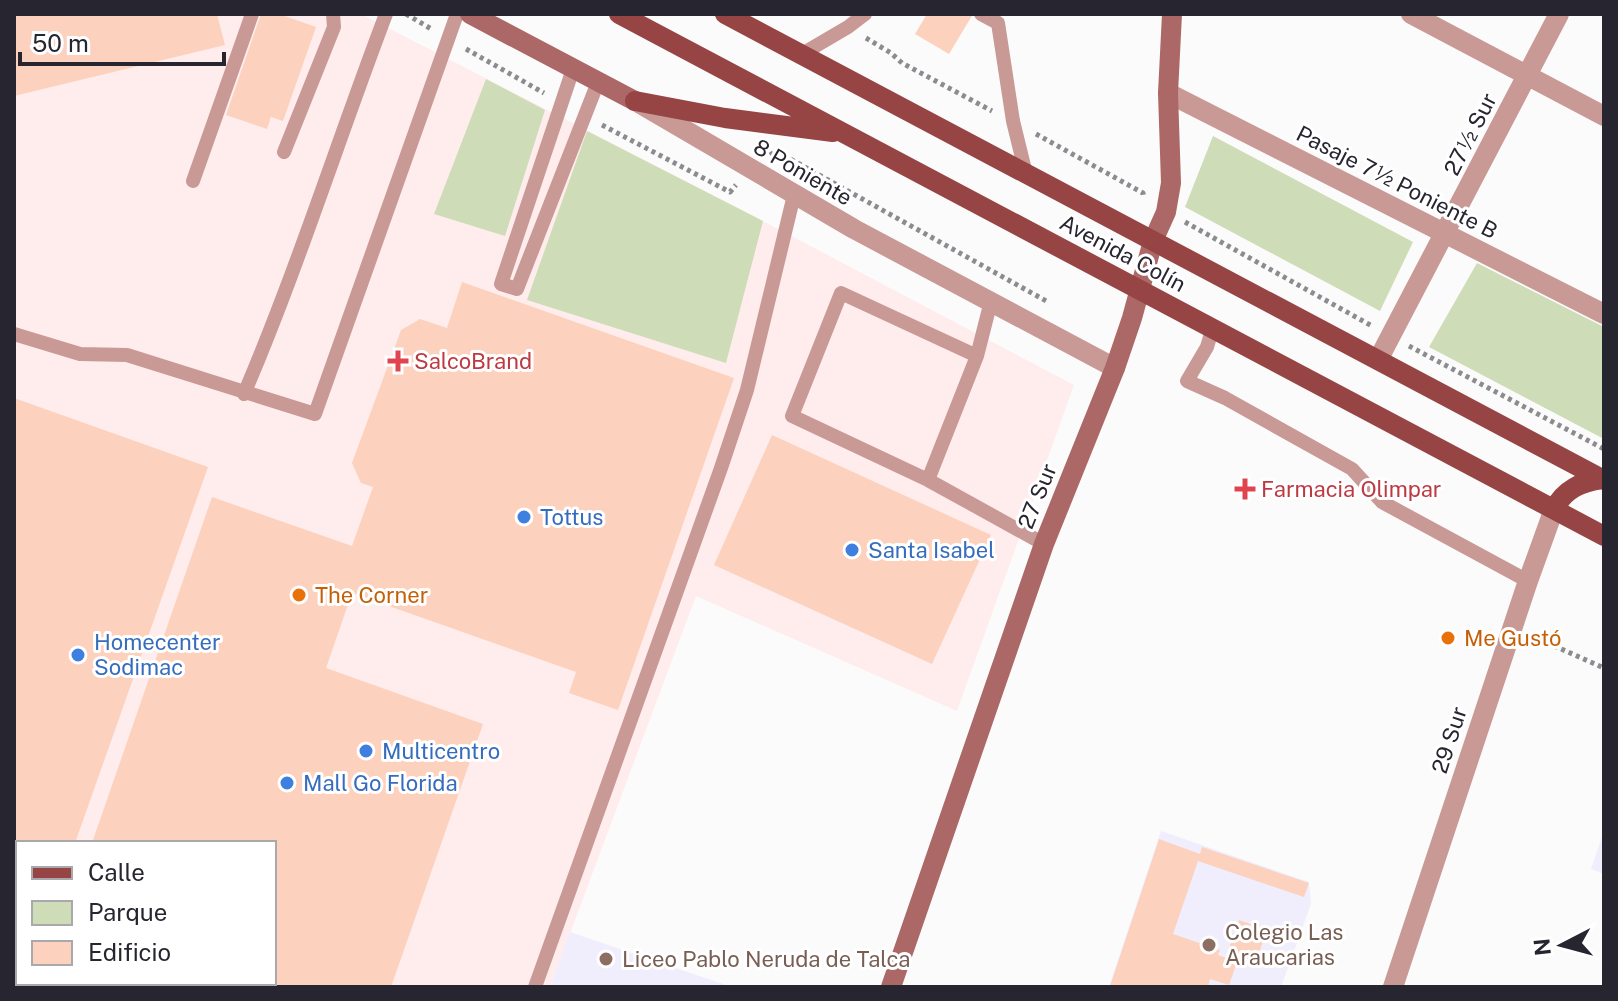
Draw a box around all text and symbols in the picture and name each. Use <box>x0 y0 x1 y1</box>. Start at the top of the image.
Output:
scale bar <box>20 16 224 66</box>
text: 50 m <box>32 29 89 57</box>
street label: 27½ Sur <box>1438 88 1502 180</box>
street label: Pasaje 7½ Poniente B <box>1292 120 1502 244</box>
street label: 8 Poniente <box>749 133 857 211</box>
street label: Avenida Colín <box>1056 209 1190 297</box>
place label: SalcoBrand <box>414 348 532 374</box>
marker: SalcoBrand <box>389 352 407 370</box>
street label: 27 Sur <box>1012 460 1062 532</box>
place label: Farmacia Olimpar <box>1261 476 1441 502</box>
marker: Farmacia Olimpar <box>1236 480 1254 498</box>
place label: Tottus <box>540 504 603 530</box>
marker: Tottus <box>515 508 533 526</box>
place label: Santa Isabel <box>868 537 995 563</box>
marker: Santa Isabel <box>843 541 861 559</box>
place label: The Corner <box>315 582 428 608</box>
marker: The Corner <box>290 586 308 604</box>
place label: Me Gustó <box>1464 625 1561 651</box>
place label: Homecenter Sodimac <box>94 629 221 680</box>
marker: Me Gustó <box>1439 629 1457 647</box>
marker: Homecenter Sodimac <box>69 646 87 664</box>
street label: 29 Sur <box>1426 703 1472 777</box>
place label: Multicentro <box>382 738 500 764</box>
marker: Multicentro <box>357 742 375 760</box>
place label: Mall Go Florida <box>303 770 458 796</box>
marker: Mall Go Florida <box>278 774 296 792</box>
legend <box>16 841 276 985</box>
text: Calle <box>88 858 145 886</box>
text: Parque <box>88 898 167 926</box>
north arrow <box>1522 905 1602 985</box>
place label: Colegio Las Araucarias <box>1225 919 1343 970</box>
marker: Colegio Las Araucarias <box>1200 936 1218 954</box>
text: N <box>1528 937 1556 957</box>
text: Edificio <box>88 938 171 966</box>
place label: Liceo Pablo Neruda de Talca <box>622 946 910 972</box>
marker: Liceo Pablo Neruda de Talca <box>597 950 615 968</box>

